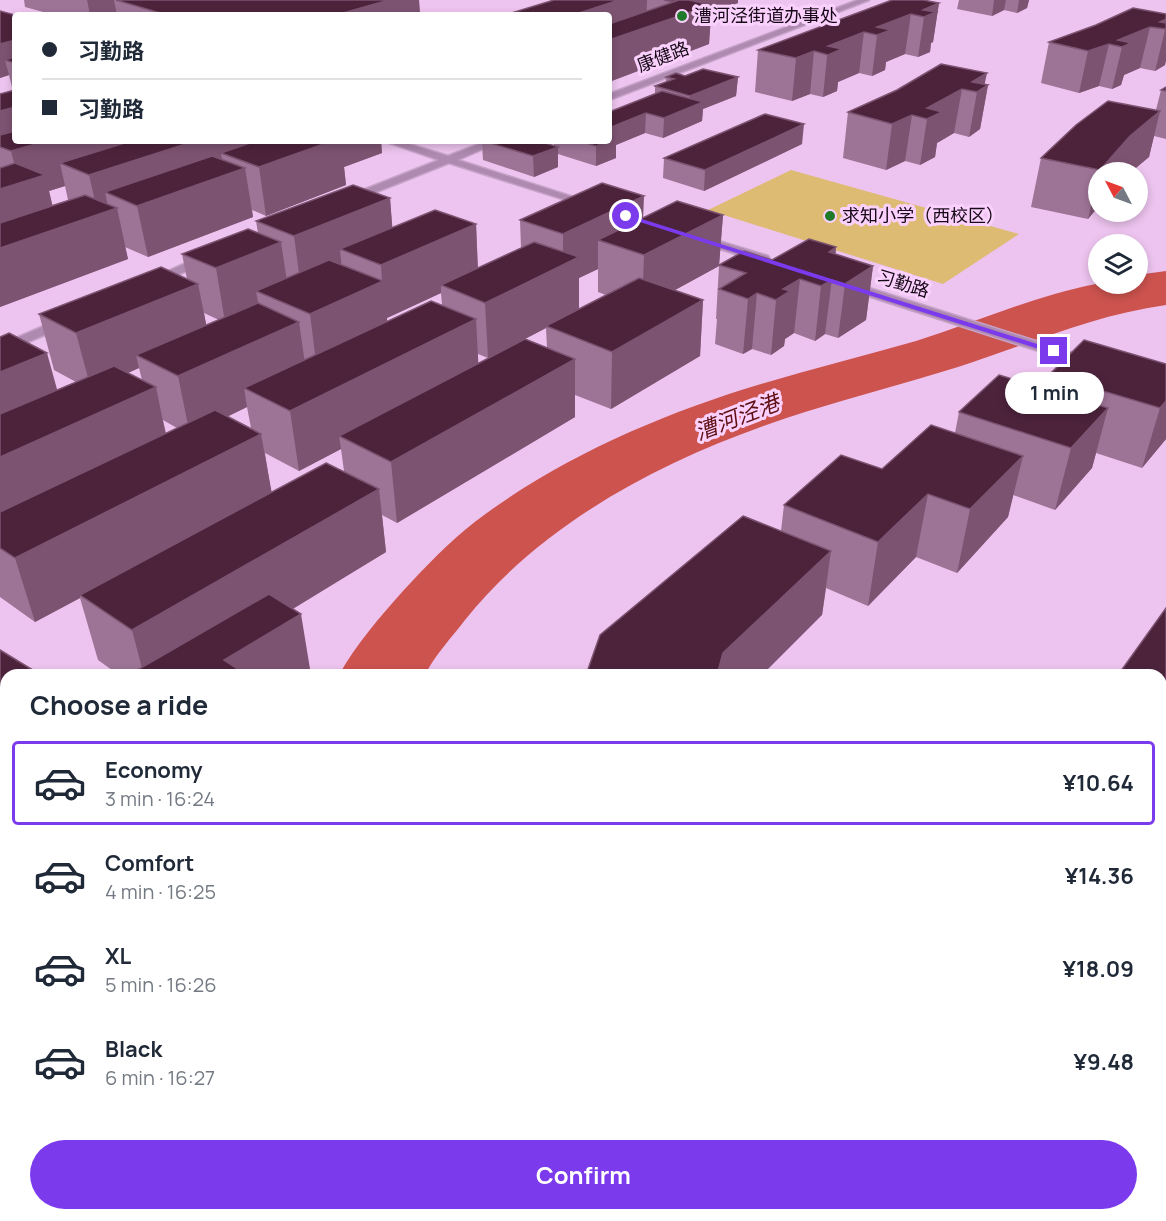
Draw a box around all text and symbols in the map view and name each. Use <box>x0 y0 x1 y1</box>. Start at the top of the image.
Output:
place label: 漕河泾街道办事处 <box>694 3 838 27</box>
marker: 漕河泾街道办事处 <box>675 9 689 23</box>
street label: 康健路 <box>633 35 692 77</box>
text: 习勤路 <box>78 36 144 66</box>
text: 习勤路 <box>78 94 144 124</box>
north arrow <box>1088 162 1148 222</box>
map controls <box>1088 162 1148 294</box>
route start <box>612 202 639 229</box>
place label: 求知小学（西校区） <box>842 203 1004 227</box>
marker: 求知小学（西校区） <box>823 209 837 223</box>
button: layers <box>1088 234 1148 294</box>
street label: 习勤路 <box>874 264 933 302</box>
route end <box>1040 337 1067 364</box>
callout: 1 min <box>1004 372 1104 414</box>
text: 1 min <box>1030 379 1079 406</box>
water label: 漕河泾港 <box>691 386 786 447</box>
text: Choose a ride <box>30 686 208 723</box>
text: Economy <box>105 755 203 785</box>
icon: car <box>33 756 87 810</box>
text: ¥10.64 <box>1063 768 1134 798</box>
text: 3 min · 16:24 <box>105 785 215 812</box>
text: Comfort <box>105 848 194 878</box>
icon: car <box>33 849 87 903</box>
text: ¥14.36 <box>1065 861 1134 891</box>
text: 4 min · 16:25 <box>105 878 216 905</box>
text: XL <box>105 941 131 971</box>
icon: car <box>33 942 87 996</box>
text: ¥18.09 <box>1063 954 1134 984</box>
text: 5 min · 16:26 <box>105 971 217 998</box>
text: Black <box>105 1034 162 1064</box>
icon: car <box>33 1035 87 1089</box>
text: ¥9.48 <box>1073 1047 1134 1077</box>
text: 6 min · 16:27 <box>105 1064 215 1091</box>
button: Confirm <box>30 1140 1137 1209</box>

